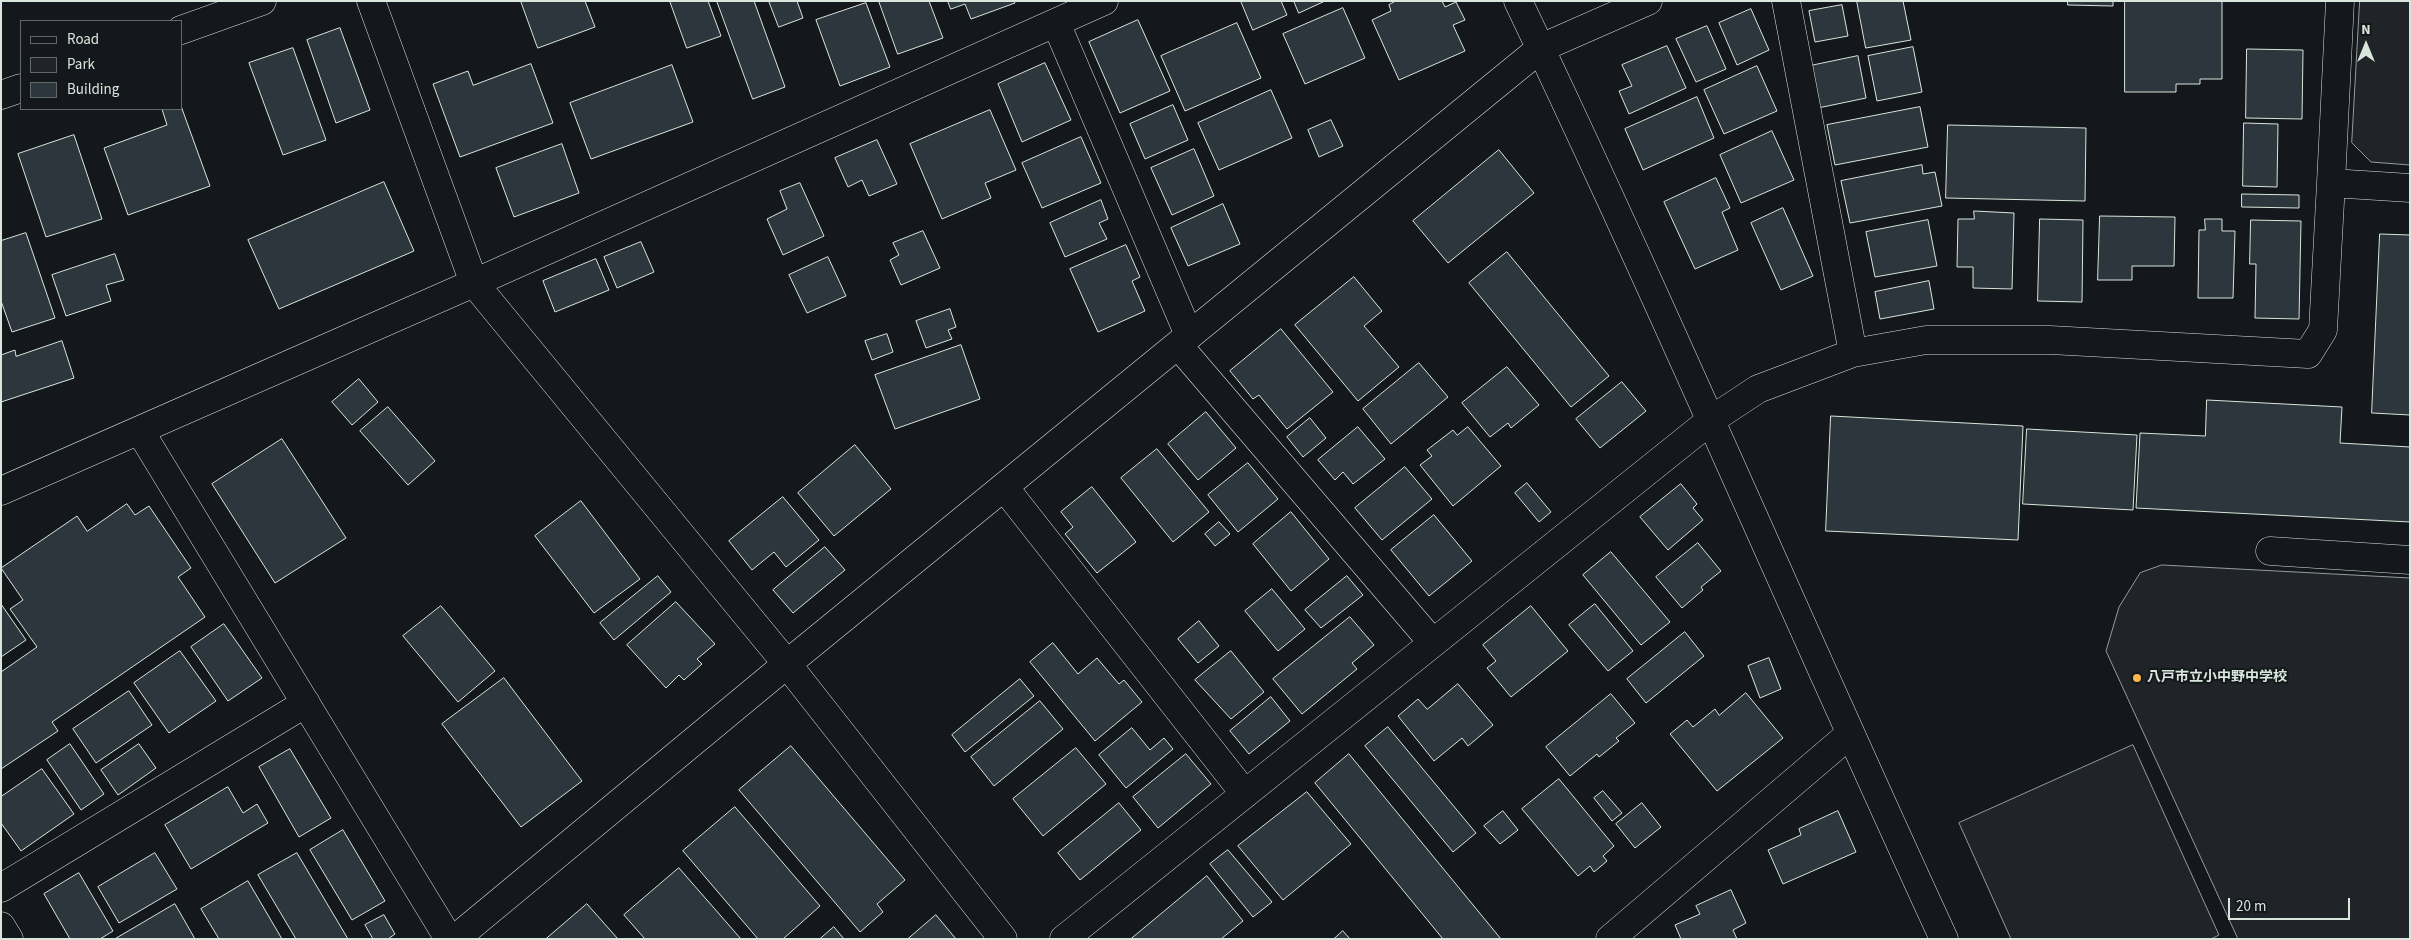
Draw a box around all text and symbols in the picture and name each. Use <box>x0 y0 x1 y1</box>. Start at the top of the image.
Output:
legend <box>20 20 182 110</box>
north arrow <box>2341 20 2391 70</box>
text: N <box>2361 20 2371 40</box>
text: Road <box>67 29 99 50</box>
text: Park <box>67 54 95 75</box>
text: Building <box>67 79 119 100</box>
place label: 八戸市立小中野中学校 <box>2147 670 2287 686</box>
marker: 八戸市立小中野中学校 <box>2131 672 2143 684</box>
scale bar <box>2231 888 2354 920</box>
text: 20 m <box>2236 896 2266 917</box>

